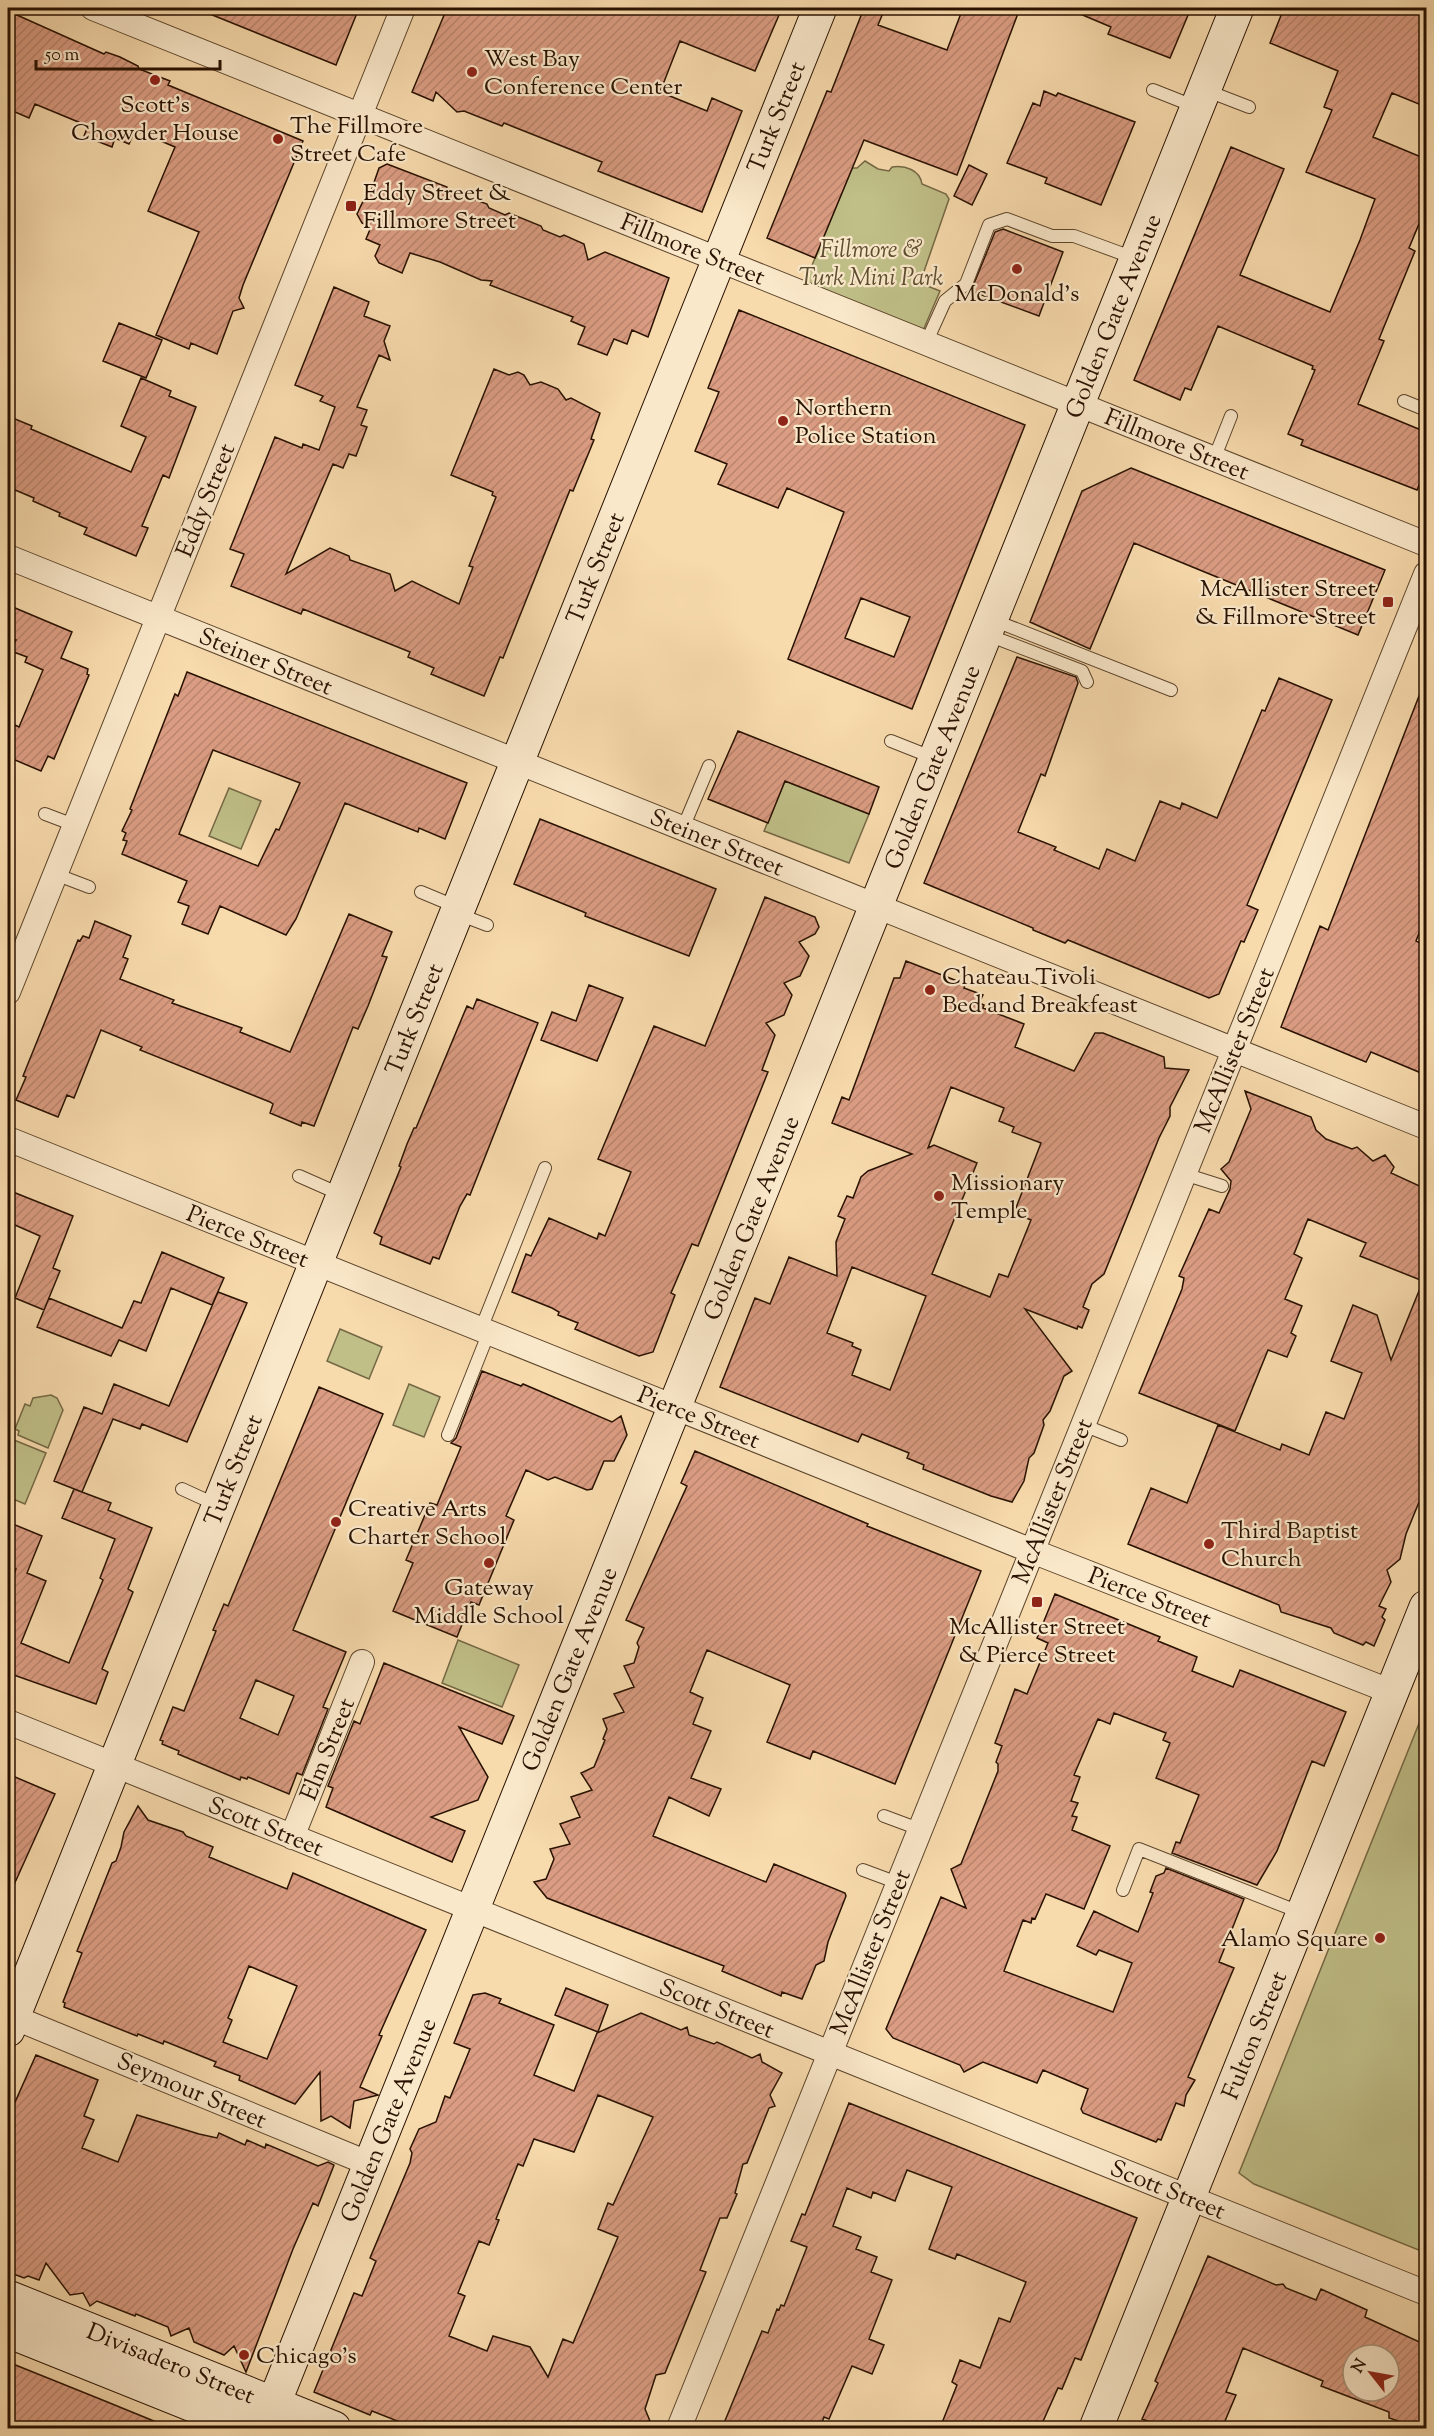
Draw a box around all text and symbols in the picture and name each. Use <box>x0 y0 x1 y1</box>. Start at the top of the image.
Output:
scale bar <box>36 33 220 71</box>
text: 50 m <box>44 43 80 69</box>
place label: West Bay Conference Center <box>484 43 682 105</box>
street label: Turk Street <box>740 57 816 179</box>
marker: West Bay Conference Center <box>465 65 479 79</box>
marker: Scott's Chowder House <box>148 73 162 87</box>
place label: Scott's Chowder House <box>71 89 239 151</box>
place label: The Fillmore Street Cafe <box>290 110 423 172</box>
marker: The Fillmore Street Cafe <box>271 132 285 146</box>
place label: Eddy Street & Fillmore Street <box>363 177 516 239</box>
marker: Eddy Street & Fillmore Street <box>344 199 358 213</box>
street label: Fillmore Street <box>615 206 770 295</box>
street label: Golden Gate Avenue <box>1058 209 1171 424</box>
park label: Fillmore & Turk Mini Park <box>799 234 943 296</box>
marker: McDonald's <box>1010 262 1024 276</box>
place label: McDonald's <box>955 278 1079 312</box>
place label: Northern Police Station <box>795 392 937 454</box>
street label: Fillmore Street <box>1099 401 1254 490</box>
marker: Northern Police Station <box>776 414 790 428</box>
street label: Eddy Street <box>169 439 245 563</box>
street label: Turk Street <box>559 508 635 630</box>
place label: McAllister Street & Fillmore Street <box>1195 573 1376 635</box>
marker: McAllister Street & Fillmore Street <box>1381 595 1395 609</box>
street label: Steiner Street <box>193 621 337 705</box>
street label: Golden Gate Avenue <box>877 660 990 875</box>
street label: Steiner Street <box>644 802 788 886</box>
street label: Turk Street <box>378 959 454 1081</box>
place label: Chateau Tivoli Bed and Breakfeast <box>942 961 1138 1023</box>
street label: McAllister Street <box>1187 963 1285 1139</box>
marker: Chateau Tivoli Bed and Breakfeast <box>923 983 937 997</box>
street label: Golden Gate Avenue <box>696 1111 809 1326</box>
place label: Missionary Temple <box>951 1167 1064 1229</box>
marker: Missionary Temple <box>932 1189 946 1203</box>
street label: Pierce Street <box>181 1198 314 1278</box>
street label: Pierce Street <box>632 1379 765 1459</box>
street label: Turk Street <box>197 1410 273 1532</box>
street label: McAllister Street <box>1005 1414 1103 1590</box>
place label: Creative Arts Charter School <box>348 1493 507 1555</box>
marker: Creative Arts Charter School <box>329 1515 343 1529</box>
place label: Third Baptist Church <box>1221 1515 1358 1577</box>
marker: Third Baptist Church <box>1202 1537 1216 1551</box>
marker: Gateway Middle School <box>482 1556 496 1570</box>
street label: Pierce Street <box>1083 1560 1216 1638</box>
street label: Golden Gate Avenue <box>514 1562 627 1777</box>
place label: Gateway Middle School <box>414 1572 564 1634</box>
marker: McAllister Street & Pierce Street <box>1030 1595 1044 1609</box>
place label: McAllister Street & Pierce Street <box>949 1611 1125 1673</box>
street label: Elm Street <box>293 1693 365 1806</box>
street label: Scott Street <box>202 1789 328 1866</box>
street label: McAllister Street <box>823 1865 921 2041</box>
place label: Alamo Square <box>1221 1923 1368 1957</box>
marker: Alamo Square <box>1373 1931 1387 1945</box>
street label: Fulton Street <box>1215 1966 1297 2105</box>
street label: Scott Street <box>653 1971 779 2048</box>
street label: Golden Gate Avenue <box>333 2013 446 2228</box>
street label: Seymour Street <box>111 2045 271 2139</box>
street label: Scott Street <box>1104 2152 1230 2229</box>
street label: Divisadero Street <box>81 2316 260 2414</box>
place label: Chicago's <box>256 2340 357 2374</box>
north arrow <box>1341 2343 1401 2403</box>
marker: Chicago's <box>237 2348 251 2362</box>
text: N <box>1347 2355 1374 2378</box>

